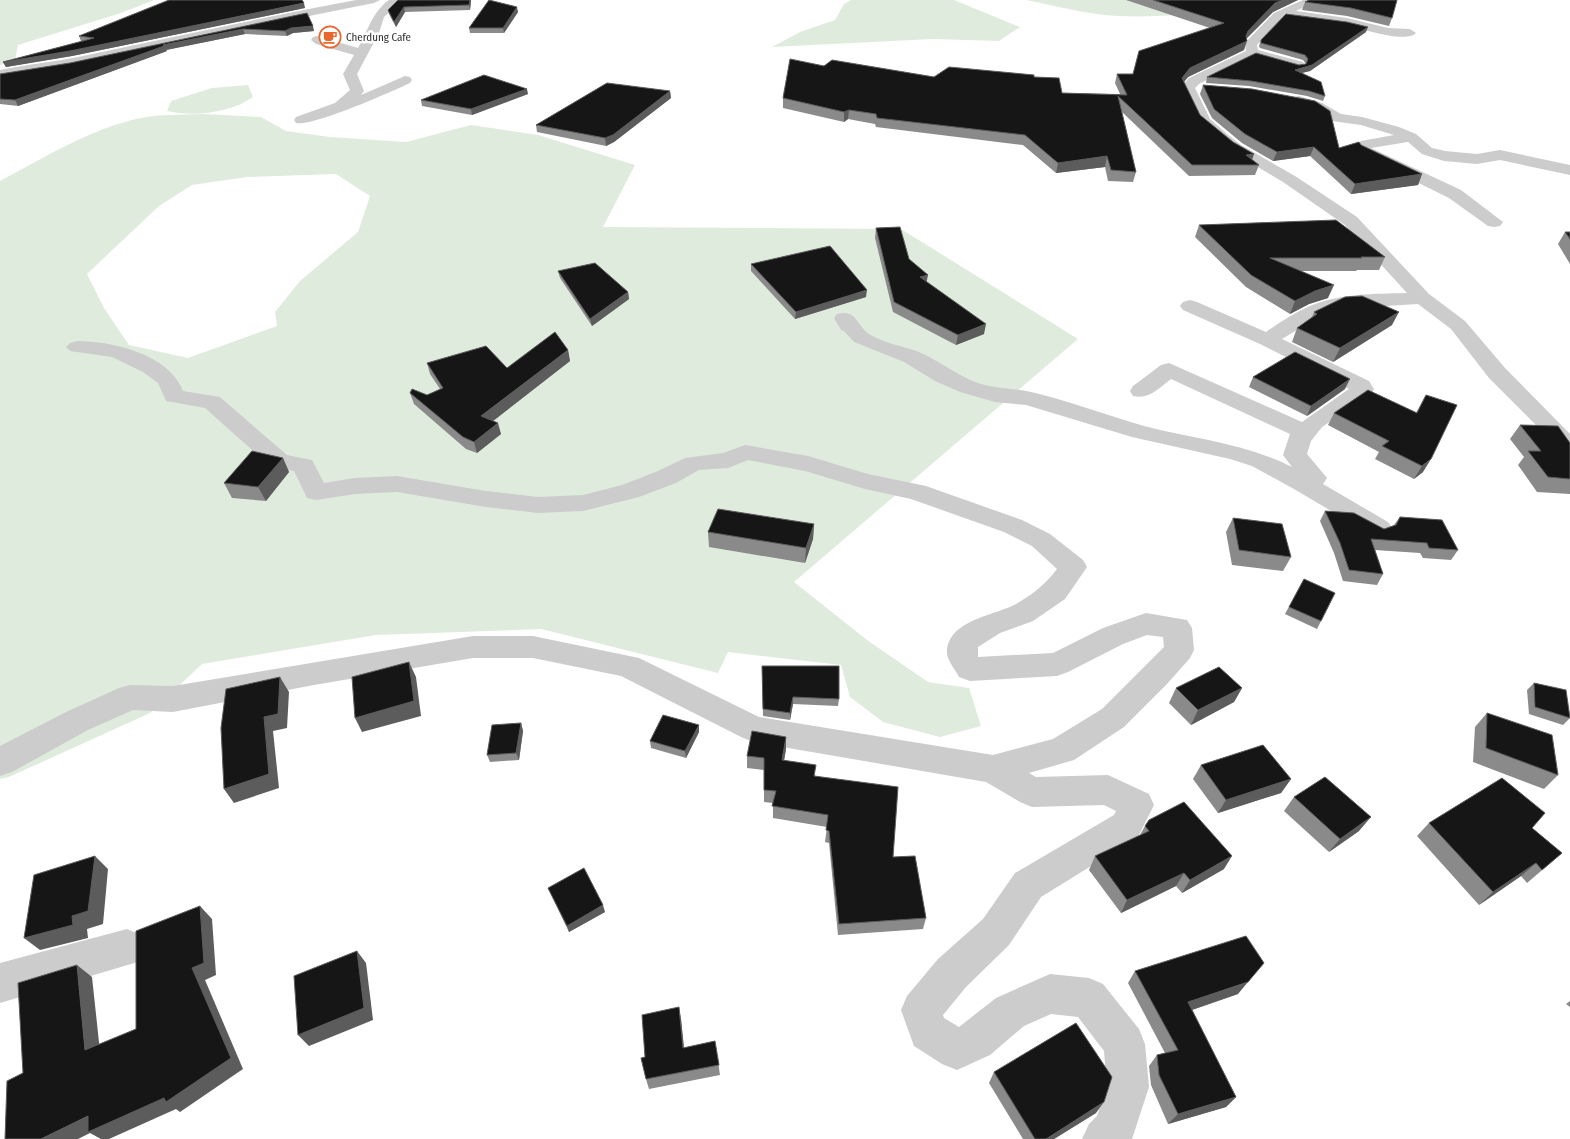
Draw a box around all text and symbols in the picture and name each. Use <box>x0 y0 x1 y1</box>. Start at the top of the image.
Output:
cafe icon: Cherdung Cafe <box>318 25 342 49</box>
place label: Cherdung Cafe <box>346 31 411 44</box>

